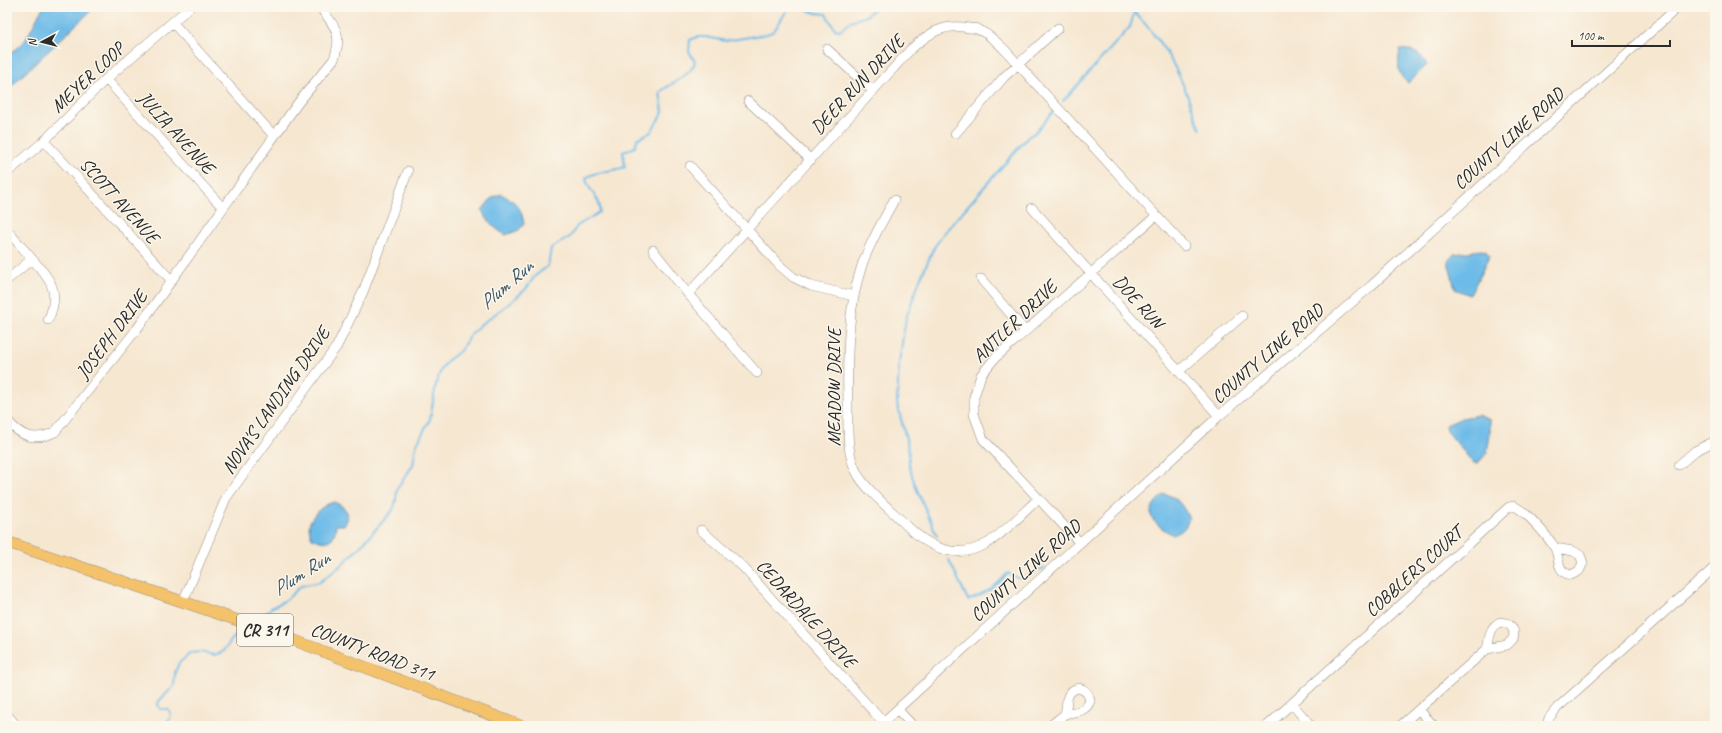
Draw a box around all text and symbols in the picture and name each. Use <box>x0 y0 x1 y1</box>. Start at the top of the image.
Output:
north arrow <box>22 22 62 62</box>
scale bar <box>1572 22 1670 48</box>
street label: DEER RUN DRIVE <box>806 28 912 139</box>
text: 100 m <box>1578 28 1605 44</box>
street label: MEYER LOOP <box>46 36 131 118</box>
text: N <box>24 37 39 47</box>
street label: COUNTY LINE ROAD <box>1448 81 1571 195</box>
street label: JULIA AVENUE <box>132 86 222 181</box>
street label: SCOTT AVENUE <box>74 153 166 251</box>
water label: Plum Run <box>474 253 540 315</box>
street label: DOE RUN <box>1108 270 1171 336</box>
street label: ANTLER DRIVE <box>967 273 1064 368</box>
street label: JOSEPH DRIVE <box>70 283 155 384</box>
street label: COUNTY LINE ROAD <box>1207 297 1330 409</box>
street label: NOVA'S LANDING DRIVE <box>216 320 337 479</box>
street label: MEADOW DRIVE <box>822 325 846 446</box>
street label: COUNTY LINE ROAD <box>965 513 1088 627</box>
street label: COBBLERS COURT <box>1360 518 1472 622</box>
water label: Plum Run <box>268 545 336 601</box>
street label: CEDARDALE DRIVE <box>751 554 863 675</box>
road number: CR 311 <box>237 614 293 646</box>
street label: COUNTY ROAD 311 <box>307 617 439 687</box>

